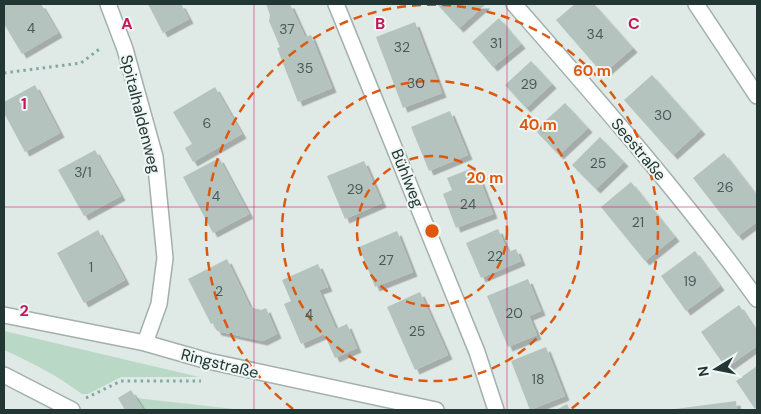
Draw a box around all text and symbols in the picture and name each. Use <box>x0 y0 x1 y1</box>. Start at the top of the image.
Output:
text: A <box>121 13 133 34</box>
text: B <box>375 13 385 34</box>
text: C <box>628 13 640 34</box>
house number: 4 <box>27 19 36 37</box>
house number: 37 <box>279 20 295 38</box>
house number: 34 <box>587 25 604 43</box>
house number: 31 <box>490 34 502 52</box>
house number: 32 <box>394 38 410 56</box>
street label: Spitalhaldenweg <box>116 53 165 176</box>
house number: 35 <box>297 59 313 77</box>
text: 60 m <box>573 61 611 81</box>
house number: 30 <box>407 74 425 92</box>
house number: 29 <box>521 75 538 93</box>
text: 1 <box>21 93 27 114</box>
house number: 30 <box>654 106 672 124</box>
house number: 6 <box>203 114 211 132</box>
street label: Seestraße <box>606 114 671 185</box>
text: 40 m <box>519 115 557 135</box>
street label: Bühlweg <box>386 146 429 211</box>
house number: 25 <box>590 154 606 172</box>
house number: 3/1 <box>74 163 92 181</box>
text: 20 m <box>467 168 503 188</box>
house number: 26 <box>717 178 733 196</box>
house number: 29 <box>347 180 364 198</box>
house number: 4 <box>212 187 221 205</box>
house number: 24 <box>460 195 477 213</box>
house number: 21 <box>632 213 644 231</box>
centre of rings <box>423 222 441 240</box>
house number: 22 <box>487 247 503 265</box>
house number: 27 <box>378 251 394 269</box>
house number: 1 <box>89 258 93 276</box>
house number: 19 <box>683 272 697 290</box>
house number: 2 <box>215 282 223 300</box>
text: 2 <box>19 300 29 321</box>
house number: 20 <box>505 304 523 322</box>
house number: 4 <box>305 305 314 323</box>
house number: 25 <box>409 322 425 340</box>
street label: Ringstraße <box>179 344 261 383</box>
north arrow <box>691 344 741 394</box>
text: N <box>693 365 713 378</box>
house number: 18 <box>532 370 544 388</box>

